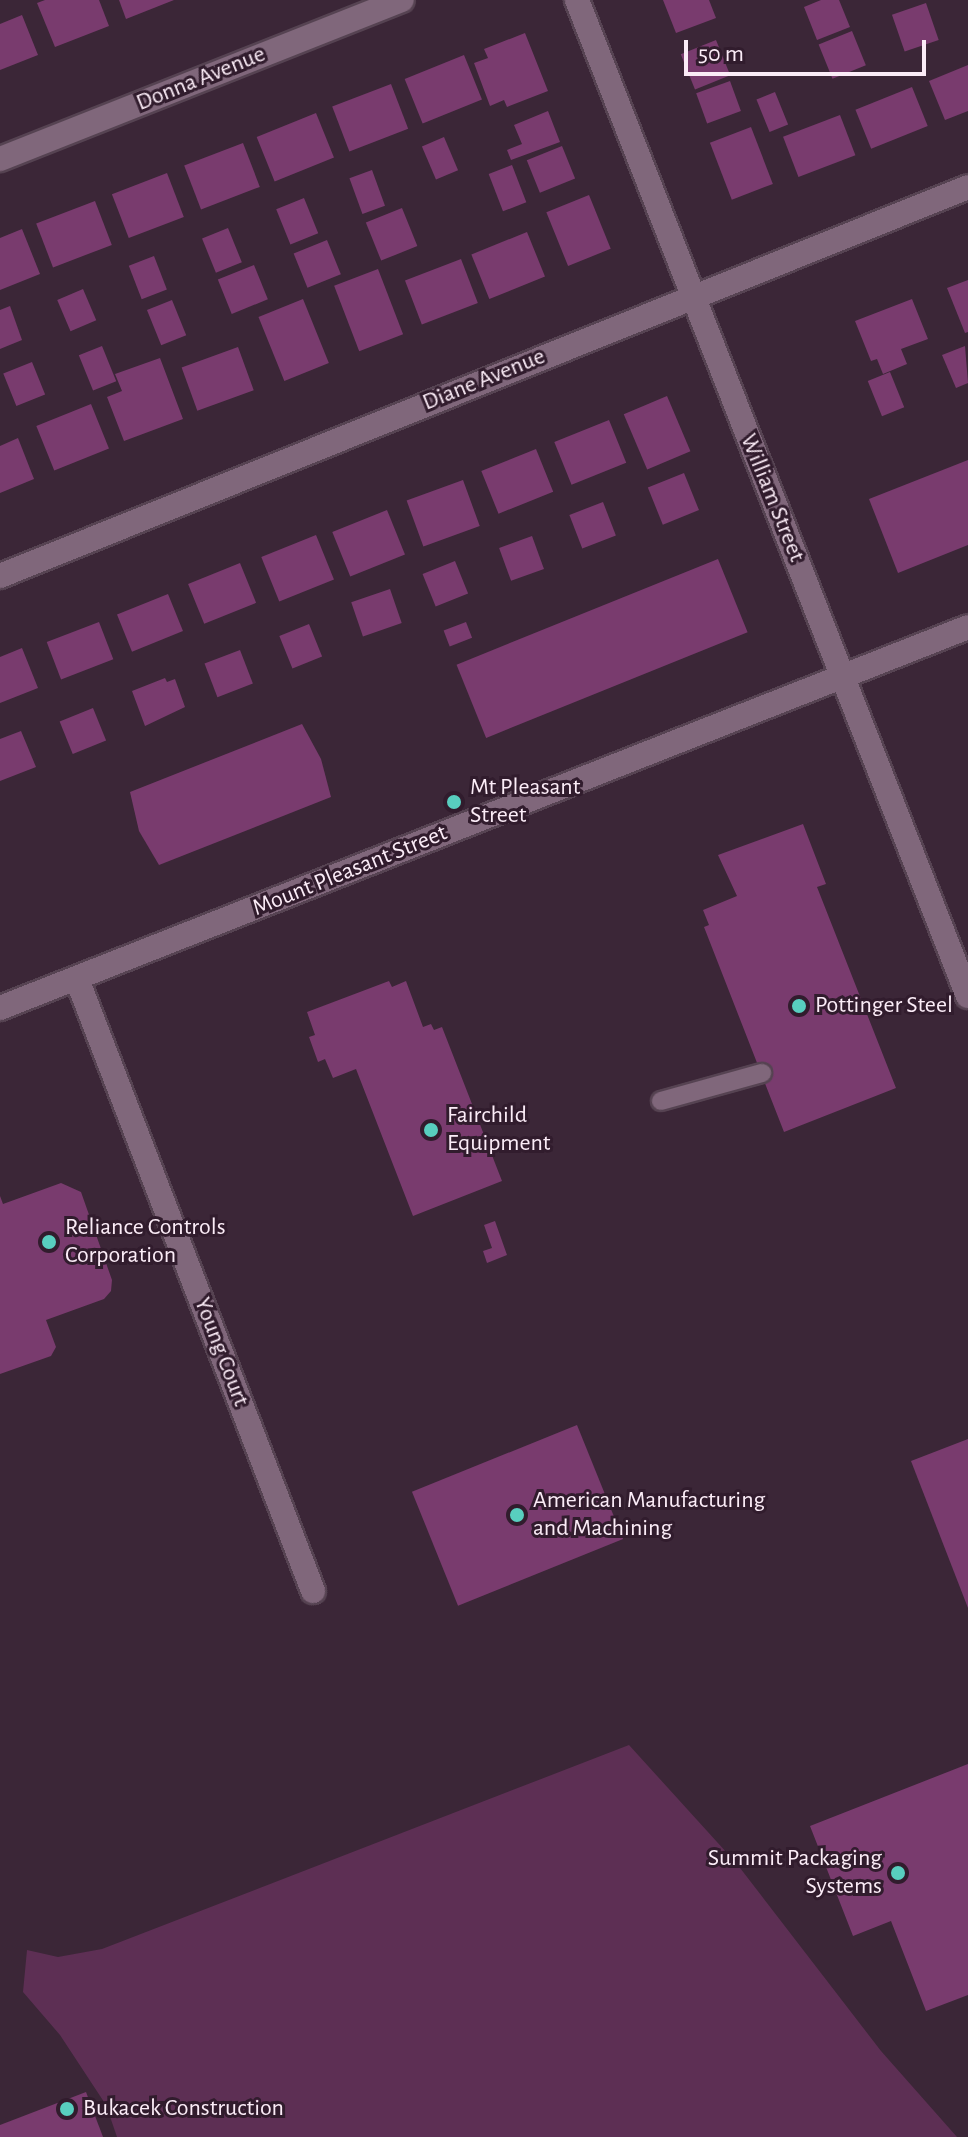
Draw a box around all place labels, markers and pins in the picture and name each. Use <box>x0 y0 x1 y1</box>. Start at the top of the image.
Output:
place label: Mt Pleasant Street <box>470 774 580 830</box>
marker: Mt Pleasant Street <box>445 793 463 811</box>
place label: Pottinger Steel <box>815 992 953 1020</box>
marker: Pottinger Steel <box>790 997 808 1015</box>
place label: Fairchild Equipment <box>447 1102 551 1158</box>
marker: Fairchild Equipment <box>422 1121 440 1139</box>
place label: Reliance Controls Corporation <box>65 1214 226 1270</box>
marker: Reliance Controls Corporation <box>40 1233 58 1251</box>
place label: American Manufacturing and Machining <box>533 1487 765 1543</box>
marker: American Manufacturing and Machining <box>508 1506 526 1524</box>
place label: Summit Packaging Systems <box>708 1845 882 1901</box>
marker: Summit Packaging Systems <box>889 1864 907 1882</box>
place label: Bukacek Construction <box>83 2095 284 2123</box>
marker: Bukacek Construction <box>58 2100 76 2118</box>

